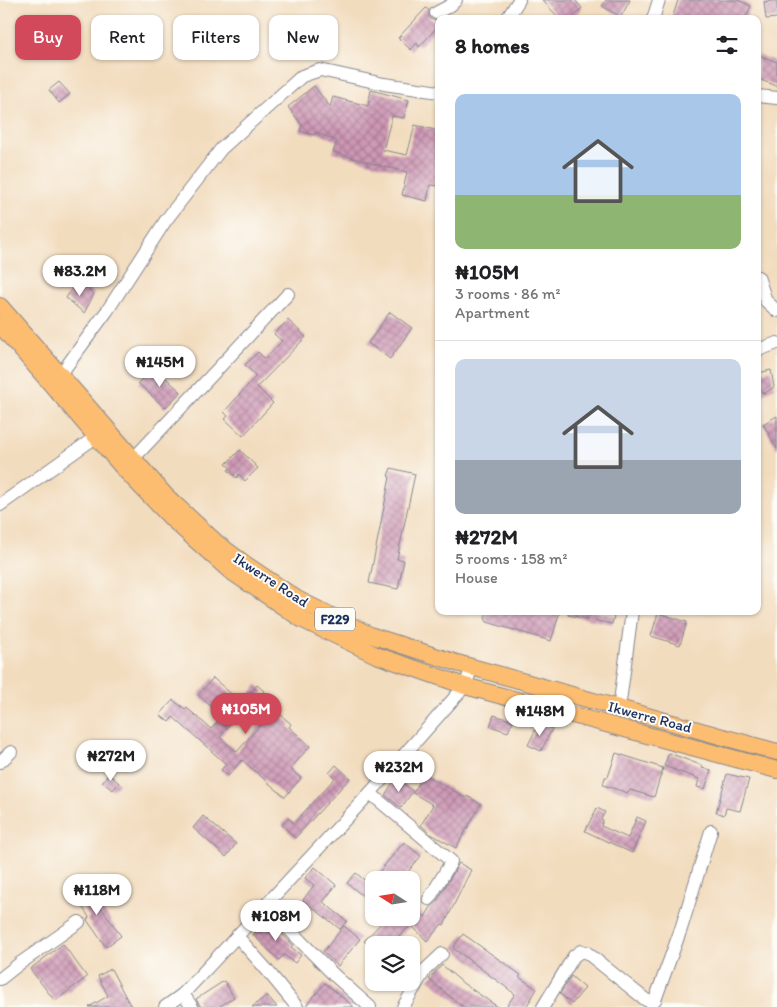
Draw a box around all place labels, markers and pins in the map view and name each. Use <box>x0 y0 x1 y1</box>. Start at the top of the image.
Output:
pin: ₦83.2M <box>39 254 121 297</box>
pin: ₦145M <box>125 346 195 388</box>
pin: ₦105M <box>211 692 281 735</box>
pin: ₦148M <box>505 694 575 737</box>
pin: ₦272M <box>76 740 146 782</box>
pin: ₦232M <box>364 750 434 793</box>
pin: ₦118M <box>62 874 132 916</box>
pin: ₦108M <box>241 900 311 942</box>

